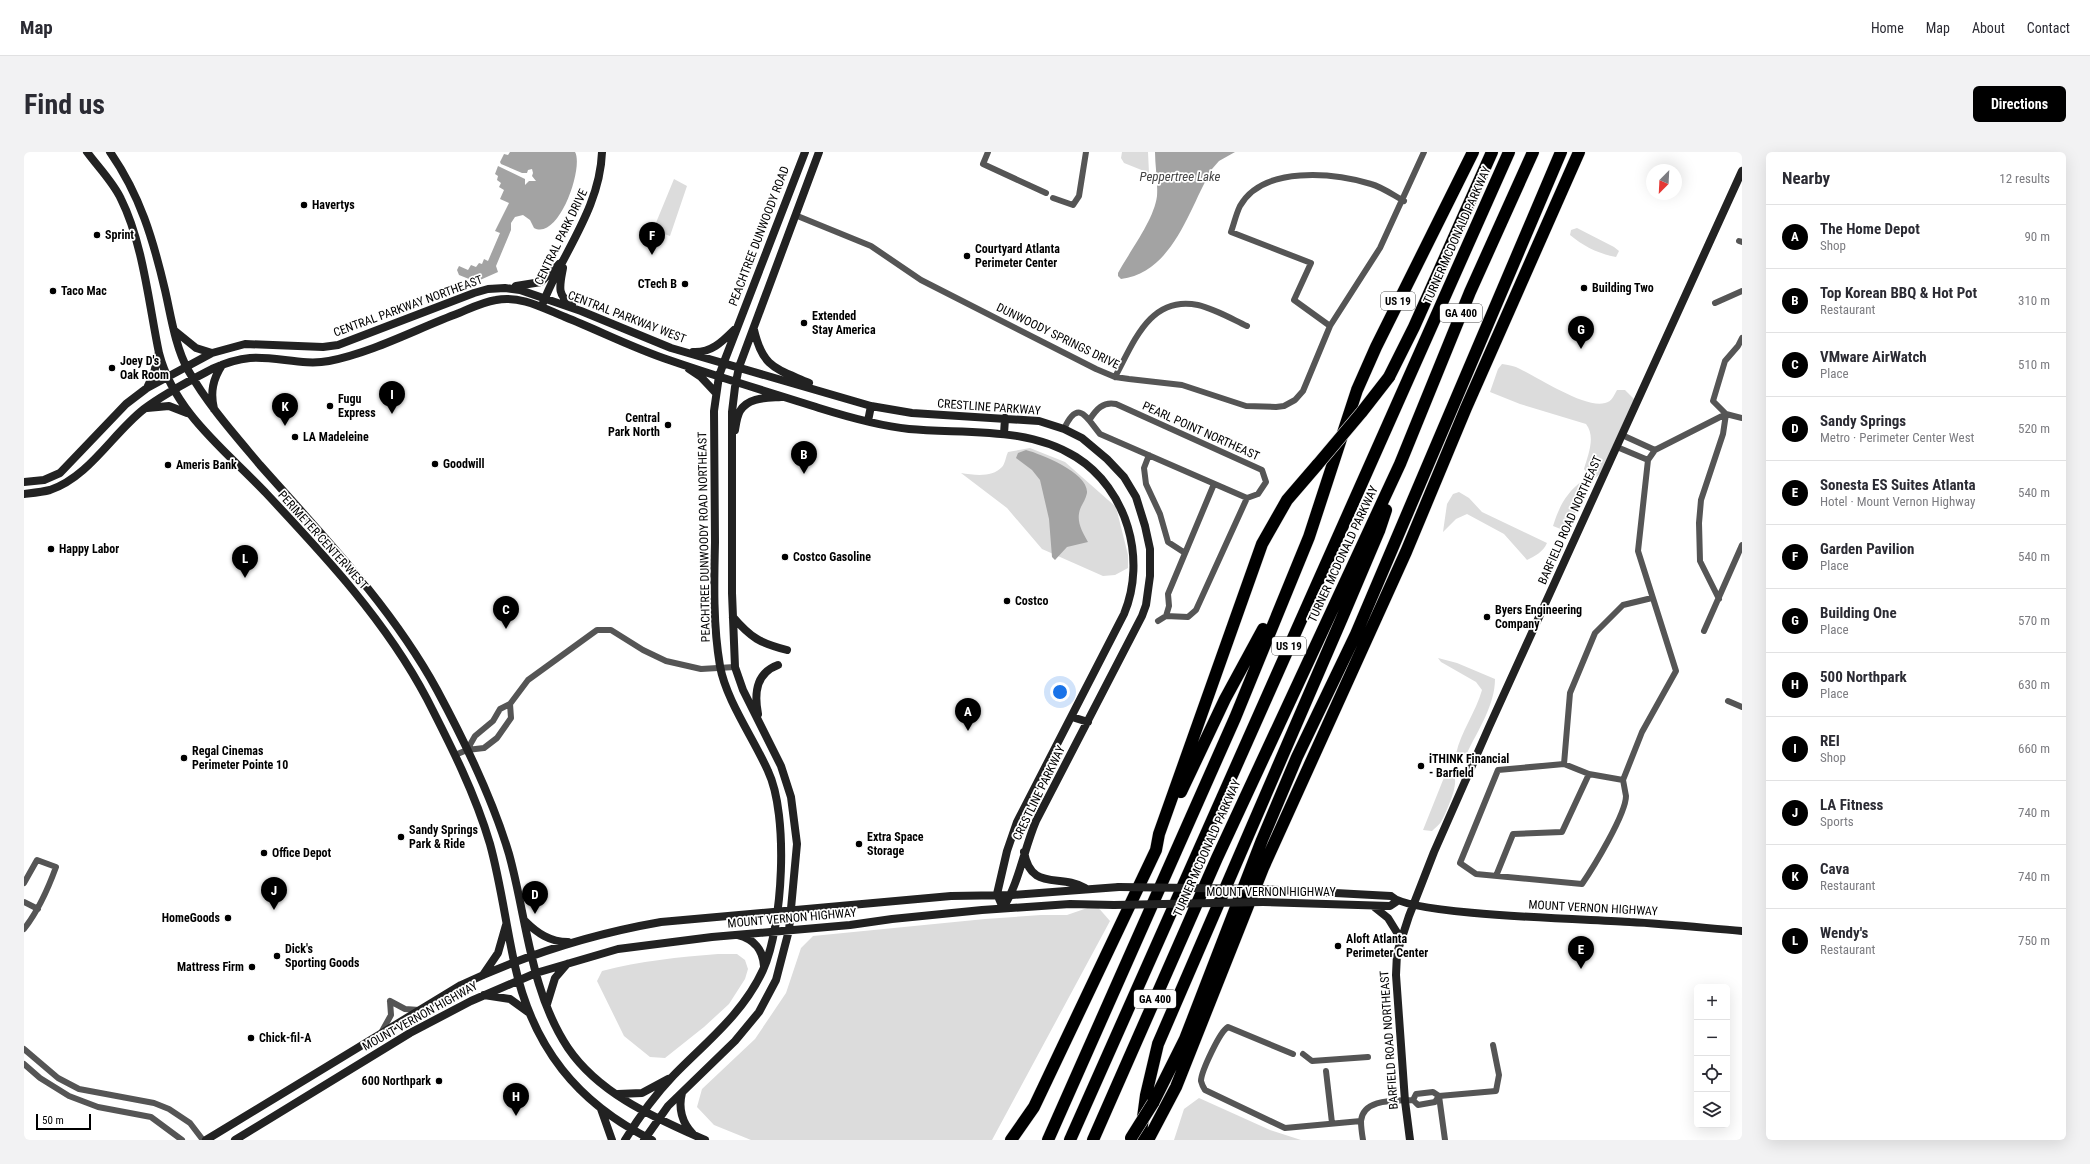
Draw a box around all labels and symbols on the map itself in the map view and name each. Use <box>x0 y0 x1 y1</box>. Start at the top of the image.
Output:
street label: PEACHTREE DUNWOODY ROAD <box>726 164 792 308</box>
street label: TURNER MCDONALD PARKWAY <box>1420 164 1494 306</box>
north arrow <box>1646 164 1682 200</box>
water label: Peppertree Lake <box>1139 169 1221 184</box>
street label: CENTRAL PARK DRIVE <box>532 187 590 287</box>
place label: Havertys <box>312 198 355 212</box>
marker: Havertys <box>299 200 309 210</box>
pin: F <box>639 222 665 255</box>
place label: Sprint <box>105 228 134 242</box>
marker: Sprint <box>92 230 102 240</box>
place label: Courtyard Atlanta Perimeter Center <box>975 242 1060 270</box>
marker: Courtyard Atlanta Perimeter Center <box>962 251 972 261</box>
street label: CENTRAL PARKWAY NORTHEAST <box>332 272 484 340</box>
place label: CTech B <box>638 277 677 291</box>
marker: CTech B <box>680 279 690 289</box>
place label: Building Two <box>1592 281 1654 295</box>
marker: Building Two <box>1579 283 1589 293</box>
place label: Taco Mac <box>61 284 107 298</box>
marker: Taco Mac <box>48 286 58 296</box>
street label: CENTRAL PARKWAY WEST <box>566 288 688 346</box>
road number: US 19 <box>1381 292 1415 310</box>
street label: DUNWOODY SPRINGS DRIVE <box>994 300 1122 372</box>
road number: GA 400 <box>1440 304 1482 322</box>
place label: Extended Stay America <box>812 309 876 337</box>
pin: G <box>1568 316 1594 349</box>
marker: Extended Stay America <box>799 318 809 328</box>
place label: Joey D's Oak Room <box>120 354 169 382</box>
marker: Joey D's Oak Room <box>107 363 117 373</box>
pin: I <box>379 381 405 414</box>
place label: Fugu Express <box>338 392 376 420</box>
pin: K <box>272 393 298 426</box>
street label: CRESTLINE PARKWAY <box>937 396 1042 418</box>
street label: PEARL POINT NORTHEAST <box>1140 399 1262 463</box>
marker: Fugu Express <box>325 401 335 411</box>
place label: Central Park North <box>608 411 660 439</box>
marker: Central Park North <box>663 420 673 430</box>
place label: LA Madeleine <box>303 430 369 444</box>
marker: LA Madeleine <box>290 432 300 442</box>
street label: PEACHTREE DUNWOODY ROAD NORTHEAST <box>695 432 713 642</box>
pin: B <box>791 441 817 474</box>
street label: BARFIELD ROAD NORTHEAST <box>1535 453 1605 587</box>
place label: Goodwill <box>443 457 485 471</box>
place label: Ameris Bank <box>176 458 237 472</box>
marker: Goodwill <box>430 459 440 469</box>
marker: Ameris Bank <box>163 460 173 470</box>
street label: TURNER MCDONALD PARKWAY <box>1305 483 1381 624</box>
street label: PERIMETER CENTER WEST <box>275 488 371 592</box>
place label: Happy Labor <box>59 542 119 556</box>
marker: Happy Labor <box>46 544 56 554</box>
pin: L <box>232 545 258 578</box>
place label: Costco Gasoline <box>793 550 871 564</box>
marker: Costco Gasoline <box>780 552 790 562</box>
place label: Costco <box>1015 594 1048 608</box>
pin: C <box>493 596 519 629</box>
marker: Costco <box>1002 596 1012 606</box>
place label: Byers Engineering Company <box>1495 603 1582 631</box>
marker: Byers Engineering Company <box>1482 612 1492 622</box>
road number: US 19 <box>1272 637 1306 655</box>
your location <box>1050 682 1070 702</box>
pin: A <box>955 698 981 731</box>
street label: CRESTLINE PARKWAY <box>1010 743 1068 843</box>
place label: Regal Cinemas Perimeter Pointe 10 <box>192 744 288 772</box>
place label: iTHINK Financial - Barfield <box>1429 752 1509 780</box>
marker: Regal Cinemas Perimeter Pointe 10 <box>179 753 189 763</box>
marker: iTHINK Financial - Barfield <box>1416 761 1426 771</box>
street label: TURNER MCDONALD PARKWAY <box>1170 777 1244 919</box>
place label: Sandy Springs Park & Ride <box>409 823 478 851</box>
place label: Extra Space Storage <box>867 830 924 858</box>
marker: Sandy Springs Park & Ride <box>396 832 406 842</box>
marker: Extra Space Storage <box>854 839 864 849</box>
place label: Office Depot <box>272 846 332 860</box>
marker: Office Depot <box>259 848 269 858</box>
pin: J <box>261 877 287 910</box>
pin: D <box>522 881 548 914</box>
street label: MOUNT VERNON HIGHWAY <box>1206 885 1336 899</box>
street label: MOUNT VERNON HIGHWAY <box>1528 898 1659 918</box>
street label: MOUNT VERNON HIGHWAY <box>727 905 858 931</box>
place label: HomeGoods <box>162 911 221 925</box>
marker: HomeGoods <box>223 913 233 923</box>
place label: Aloft Atlanta Perimeter Center <box>1346 932 1428 960</box>
pin: E <box>1568 936 1594 969</box>
marker: Aloft Atlanta Perimeter Center <box>1333 941 1343 951</box>
place label: Dick's Sporting Goods <box>285 942 360 970</box>
marker: Dick's Sporting Goods <box>272 951 282 961</box>
place label: Mattress Firm <box>177 960 244 974</box>
marker: Mattress Firm <box>247 962 257 972</box>
street label: BARFIELD ROAD NORTHEAST <box>1377 970 1401 1110</box>
street label: MOUNT VERNON HIGHWAY <box>360 978 481 1054</box>
road number: GA 400 <box>1134 990 1176 1008</box>
place label: Chick-fil-A <box>259 1031 312 1045</box>
marker: Chick-fil-A <box>246 1033 256 1043</box>
place label: 600 Northpark <box>362 1074 431 1088</box>
marker: 600 Northpark <box>434 1076 444 1086</box>
pin: H <box>503 1083 529 1116</box>
scale bar <box>36 1112 91 1131</box>

